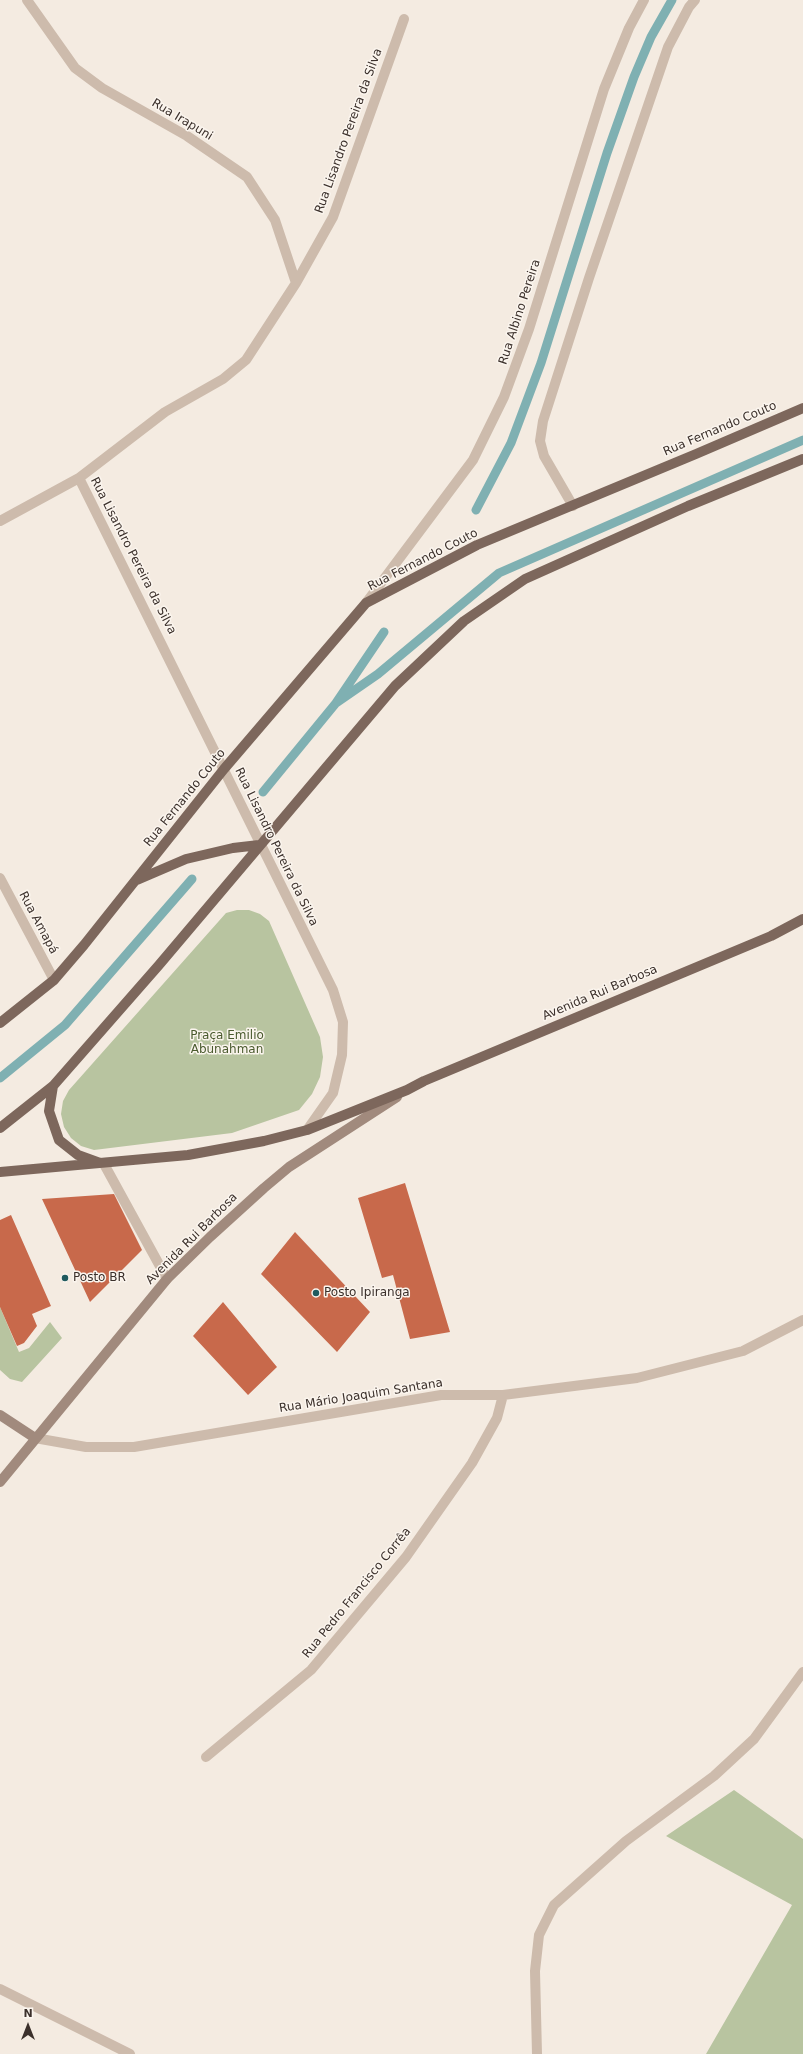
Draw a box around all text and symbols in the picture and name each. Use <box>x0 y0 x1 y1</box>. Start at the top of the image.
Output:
street label: Rua Lisandro Pereira da Silva <box>312 47 386 215</box>
street label: Rua Irapuni <box>149 96 215 144</box>
street label: Rua Albino Pereira <box>496 258 544 366</box>
street label: Rua Fernando Couto <box>661 399 779 459</box>
street label: Rua Lisandro Pereira da Silva <box>87 475 179 637</box>
street label: Rua Fernando Couto <box>366 526 480 594</box>
street label: Rua Fernando Couto <box>141 746 229 850</box>
street label: Rua Lisandro Pereira da Silva <box>231 765 321 929</box>
street label: Rua Amapá <box>15 889 61 957</box>
street label: Avenida Rui Barbosa <box>540 962 660 1024</box>
park label: Praça Emilio Abunahman <box>190 1029 264 1057</box>
street label: Avenida Rui Barbosa <box>143 1190 241 1288</box>
place label: Posto BR <box>73 1271 126 1285</box>
marker: Posto BR <box>60 1273 70 1283</box>
place label: Posto Ipiranga <box>324 1286 410 1300</box>
marker: Posto Ipiranga <box>311 1288 321 1298</box>
street label: Rua Mário Joaquim Santana <box>278 1376 444 1416</box>
street label: Rua Pedro Francisco Corrêa <box>300 1525 414 1661</box>
north arrow <box>8 2006 48 2046</box>
text: N <box>23 2007 33 2020</box>

